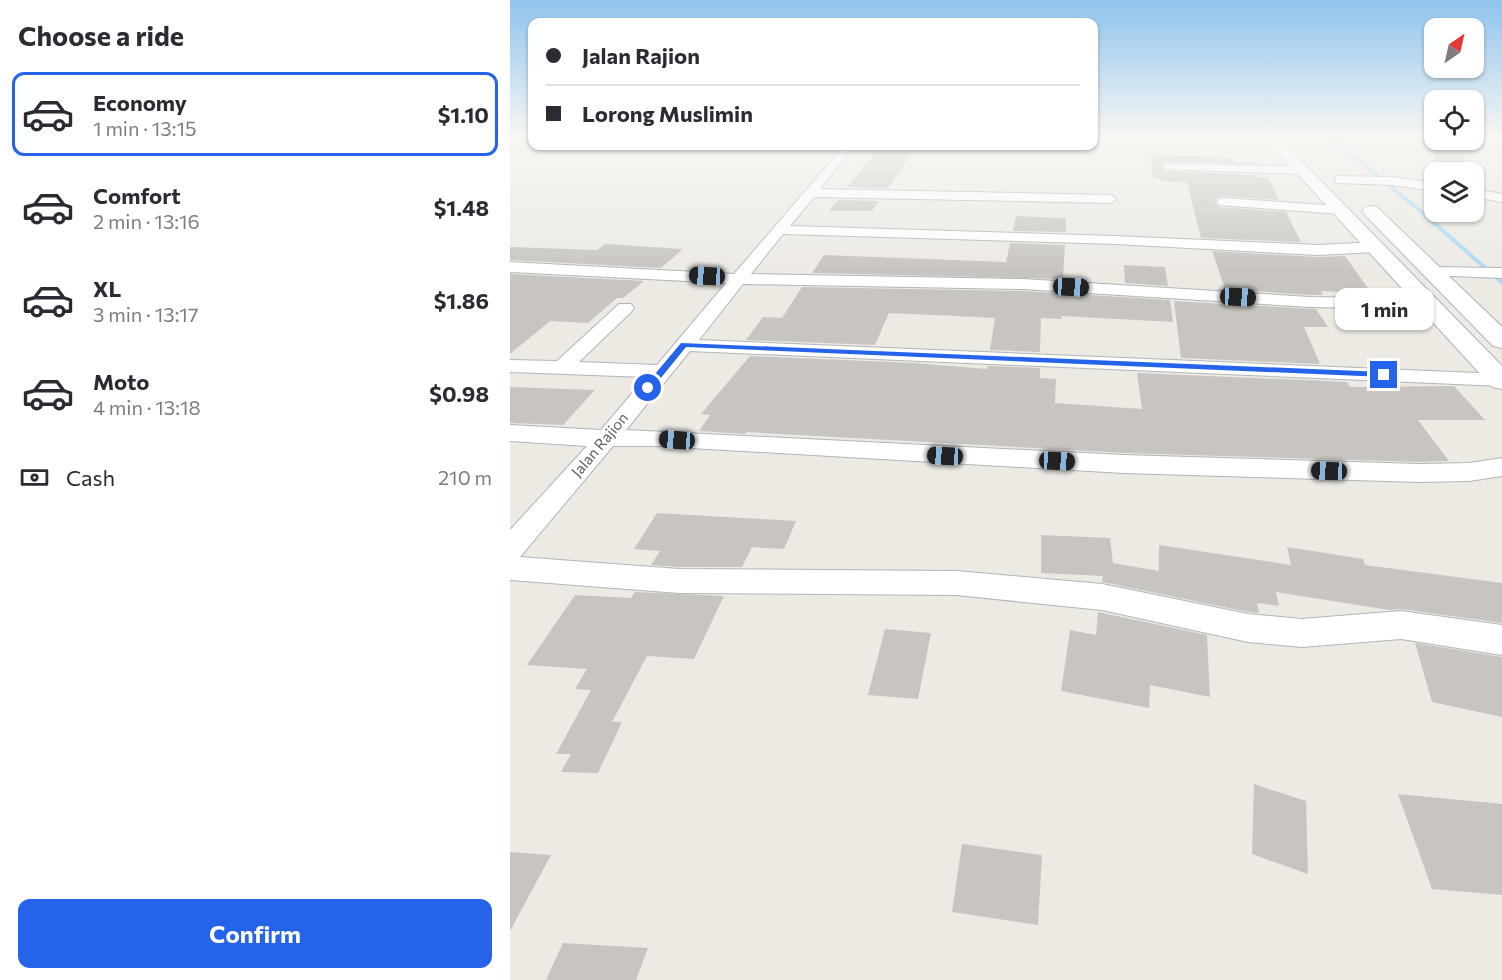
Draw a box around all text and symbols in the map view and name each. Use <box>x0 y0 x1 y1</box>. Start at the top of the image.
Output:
north arrow <box>1424 18 1484 78</box>
map controls <box>1424 18 1484 222</box>
text: Choose a ride <box>18 19 184 52</box>
text: Jalan Rajion <box>582 42 700 69</box>
icon: car <box>21 87 75 141</box>
text: Economy <box>93 89 187 116</box>
button: locate <box>1424 90 1484 150</box>
text: Lorong Muslimin <box>582 100 753 127</box>
text: $1.10 <box>438 101 489 128</box>
text: 1 min · 13:15 <box>93 116 197 140</box>
button: layers <box>1424 162 1484 222</box>
icon: car <box>21 180 75 234</box>
text: Comfort <box>93 182 181 209</box>
text: $1.48 <box>434 194 489 221</box>
text: 2 min · 13:16 <box>93 209 200 233</box>
car <box>689 266 725 286</box>
icon: car <box>21 273 75 327</box>
text: XL <box>93 275 121 302</box>
car <box>1053 277 1089 297</box>
text: $1.86 <box>434 287 489 314</box>
car <box>1220 287 1256 307</box>
callout: 1 min <box>1334 288 1434 330</box>
text: 1 min <box>1361 297 1408 321</box>
text: 3 min · 13:17 <box>93 302 198 326</box>
route end <box>1370 361 1397 388</box>
icon: car <box>21 366 75 420</box>
text: Moto <box>93 368 149 395</box>
route start <box>634 374 661 401</box>
text: $0.98 <box>429 380 489 407</box>
text: 4 min · 13:18 <box>93 395 201 419</box>
street label: Jalan Rajion <box>567 409 631 480</box>
car <box>658 430 696 450</box>
car <box>927 446 963 466</box>
car <box>1039 451 1075 471</box>
icon: cash <box>18 461 51 494</box>
car <box>1311 461 1347 481</box>
text: Cash <box>66 464 115 491</box>
text: 210 m <box>438 465 492 489</box>
button: Confirm <box>18 899 492 968</box>

